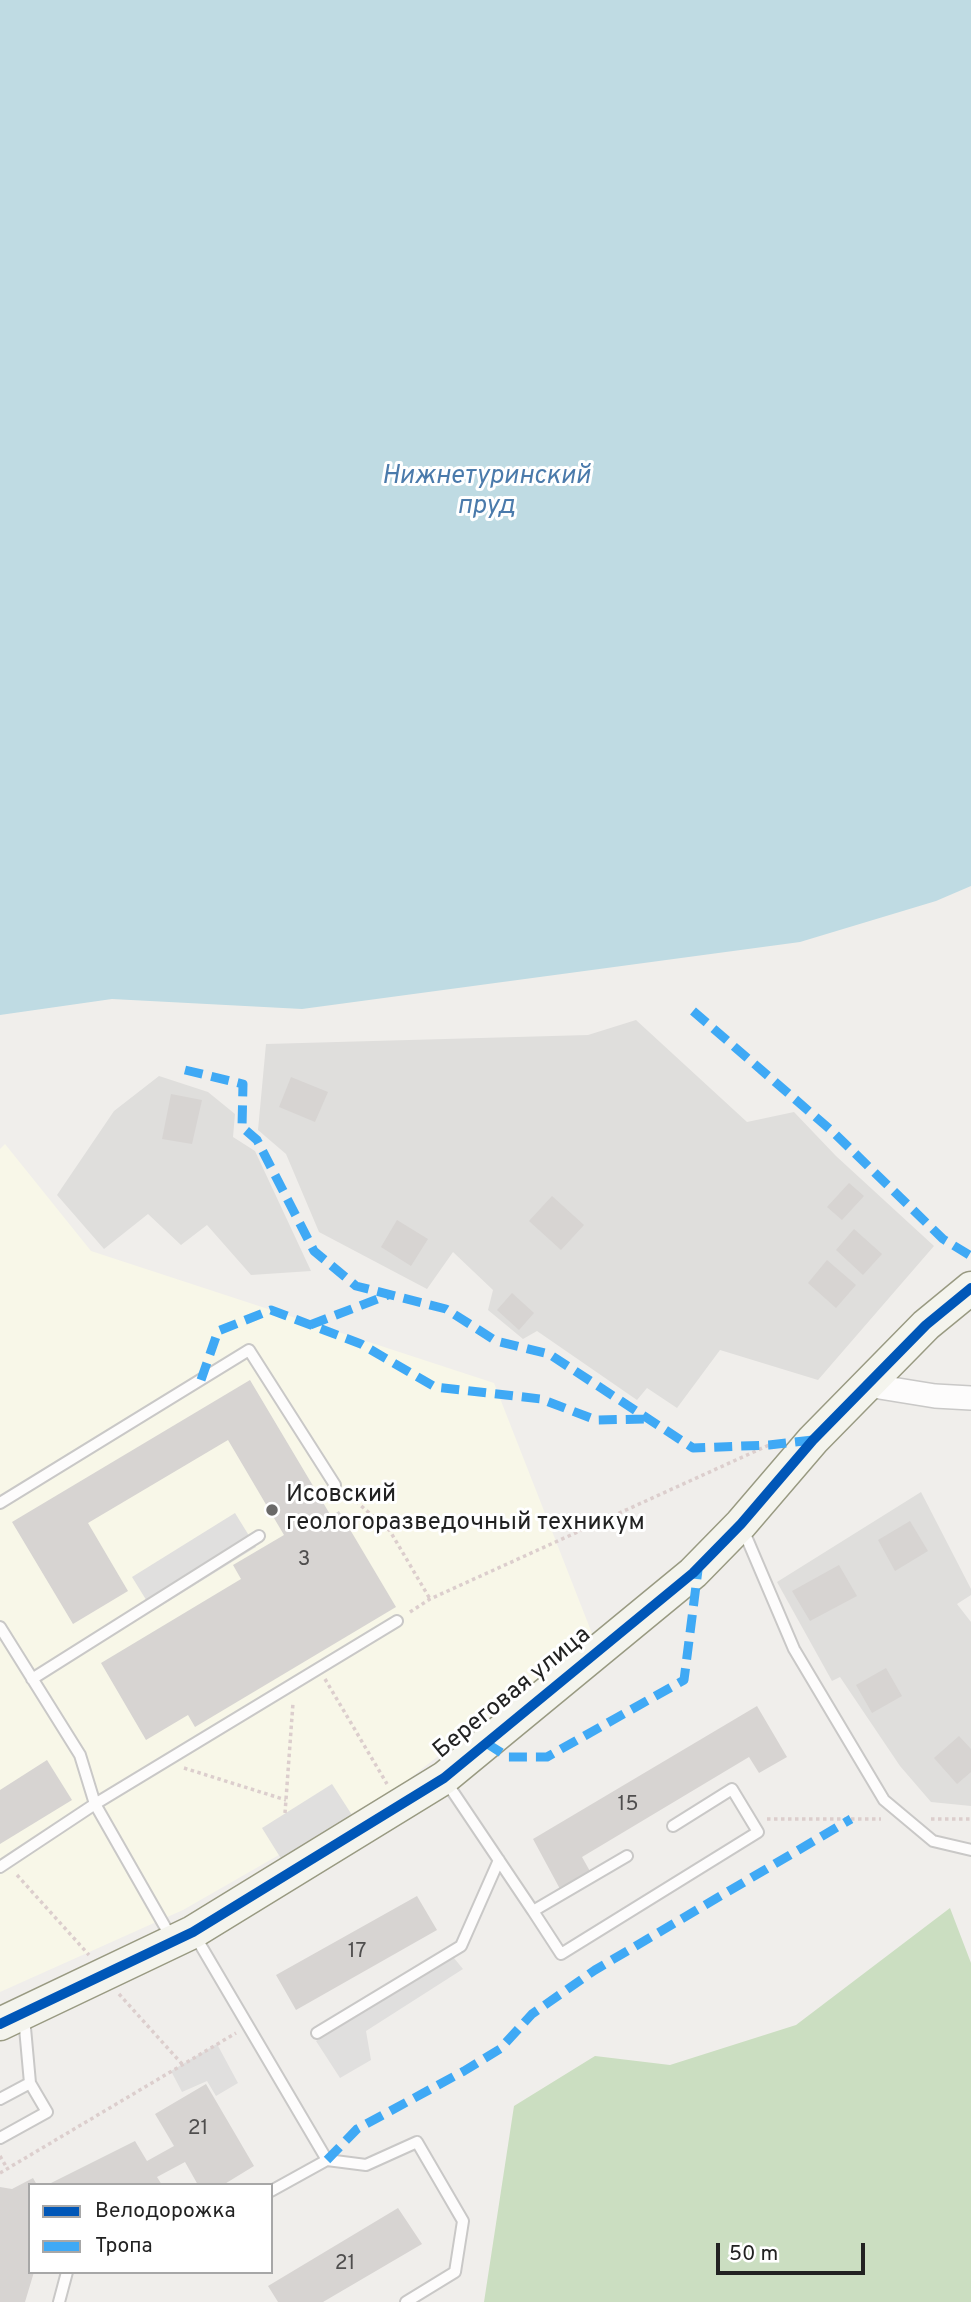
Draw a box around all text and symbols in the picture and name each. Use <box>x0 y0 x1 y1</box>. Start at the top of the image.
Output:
water label: Нижнетуринский пруд <box>382 462 590 524</box>
place label: Исовский геологоразведочный техникум <box>286 1482 645 1538</box>
marker: Исовский геологоразведочный техникум <box>264 1502 280 1518</box>
house number: 3 <box>298 1548 310 1574</box>
street label: Береговая улица <box>429 1622 597 1766</box>
house number: 15 <box>618 1793 638 1819</box>
house number: 17 <box>348 1940 366 1966</box>
house number: 21 <box>188 2117 208 2143</box>
legend <box>28 2183 273 2274</box>
text: Велодорожка <box>95 2198 235 2225</box>
scale bar <box>719 2228 868 2272</box>
text: Тропа <box>95 2233 153 2260</box>
text: 50 m <box>729 2241 778 2268</box>
house number: 21 <box>335 2252 355 2278</box>

